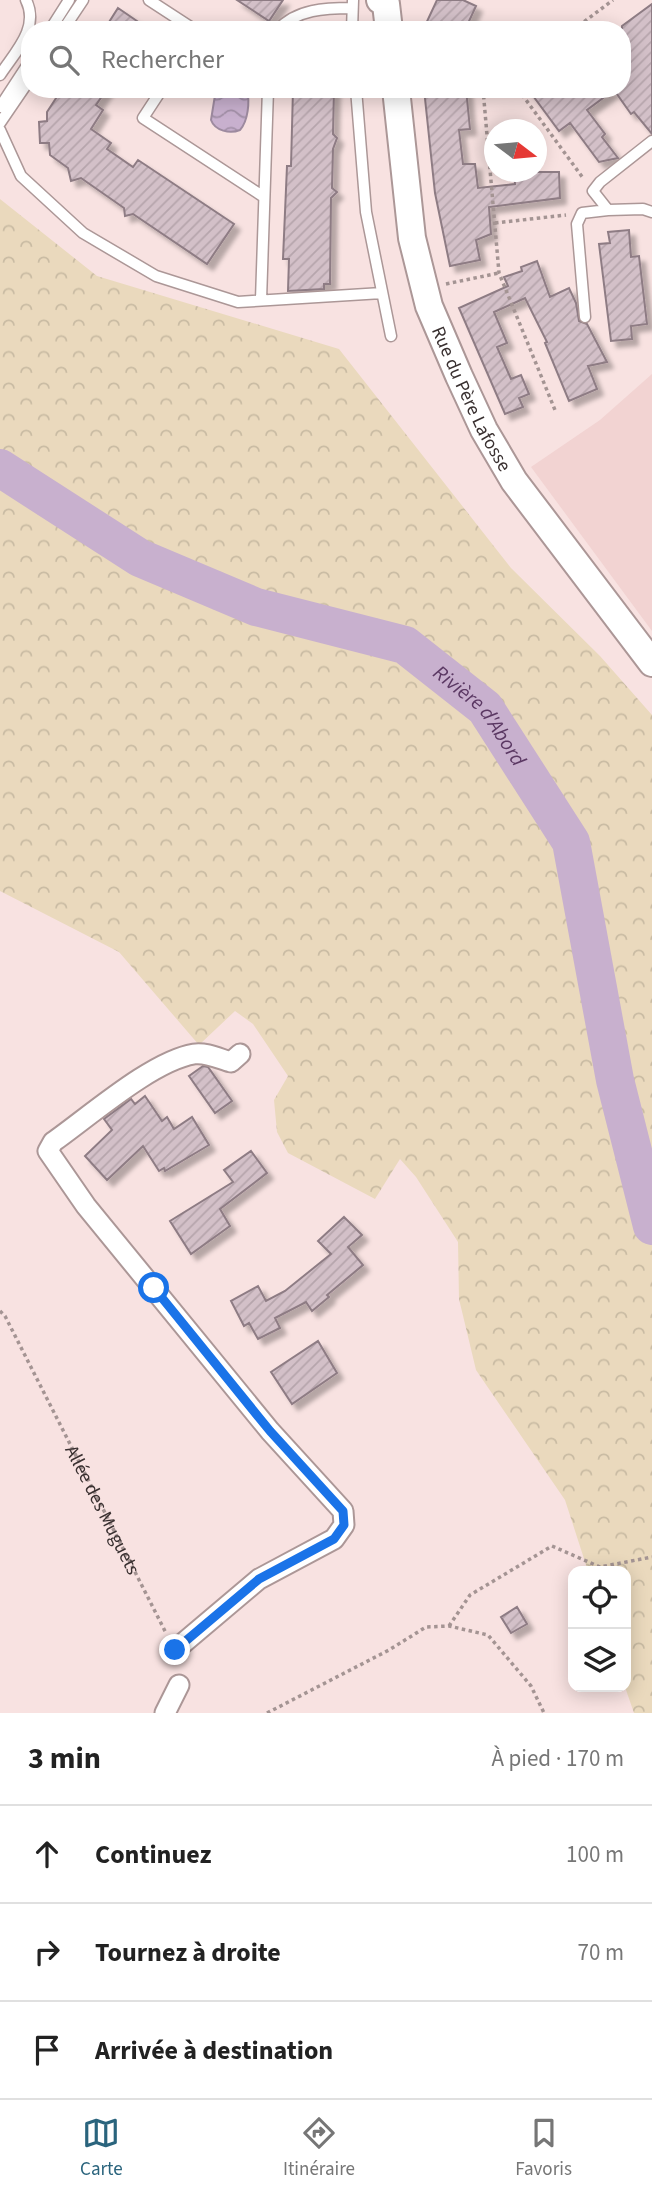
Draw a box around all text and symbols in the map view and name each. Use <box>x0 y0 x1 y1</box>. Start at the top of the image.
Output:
search box <box>21 21 631 98</box>
icon: search <box>45 41 83 79</box>
text: Rechercher <box>101 41 224 78</box>
north arrow <box>484 119 547 182</box>
street label: Rue du Père Lafosse <box>424 322 517 477</box>
water label: Rivière d'Abord <box>427 658 534 772</box>
route start <box>138 1272 169 1303</box>
street label: Allée des Muguets <box>58 1441 146 1580</box>
map controls <box>568 1566 631 1692</box>
button: locate <box>568 1566 631 1629</box>
button: layers <box>568 1629 631 1692</box>
route end <box>159 1634 190 1665</box>
text: 3 min <box>28 1737 101 1780</box>
text: À pied · 170 m <box>491 1742 624 1775</box>
icon: ahead <box>28 1835 66 1873</box>
text: Continuez <box>95 1836 211 1873</box>
text: 100 m <box>566 1838 624 1871</box>
icon: right <box>28 1933 66 1971</box>
text: Tournez à droite <box>95 1934 281 1971</box>
text: 70 m <box>577 1936 624 1969</box>
icon: arrive <box>28 2031 66 2069</box>
text: Arrivée à destination <box>95 2032 333 2069</box>
tab: Carte <box>80 2114 123 2183</box>
tab: Itinéraire <box>283 2114 355 2183</box>
tab: Favoris <box>515 2114 572 2183</box>

